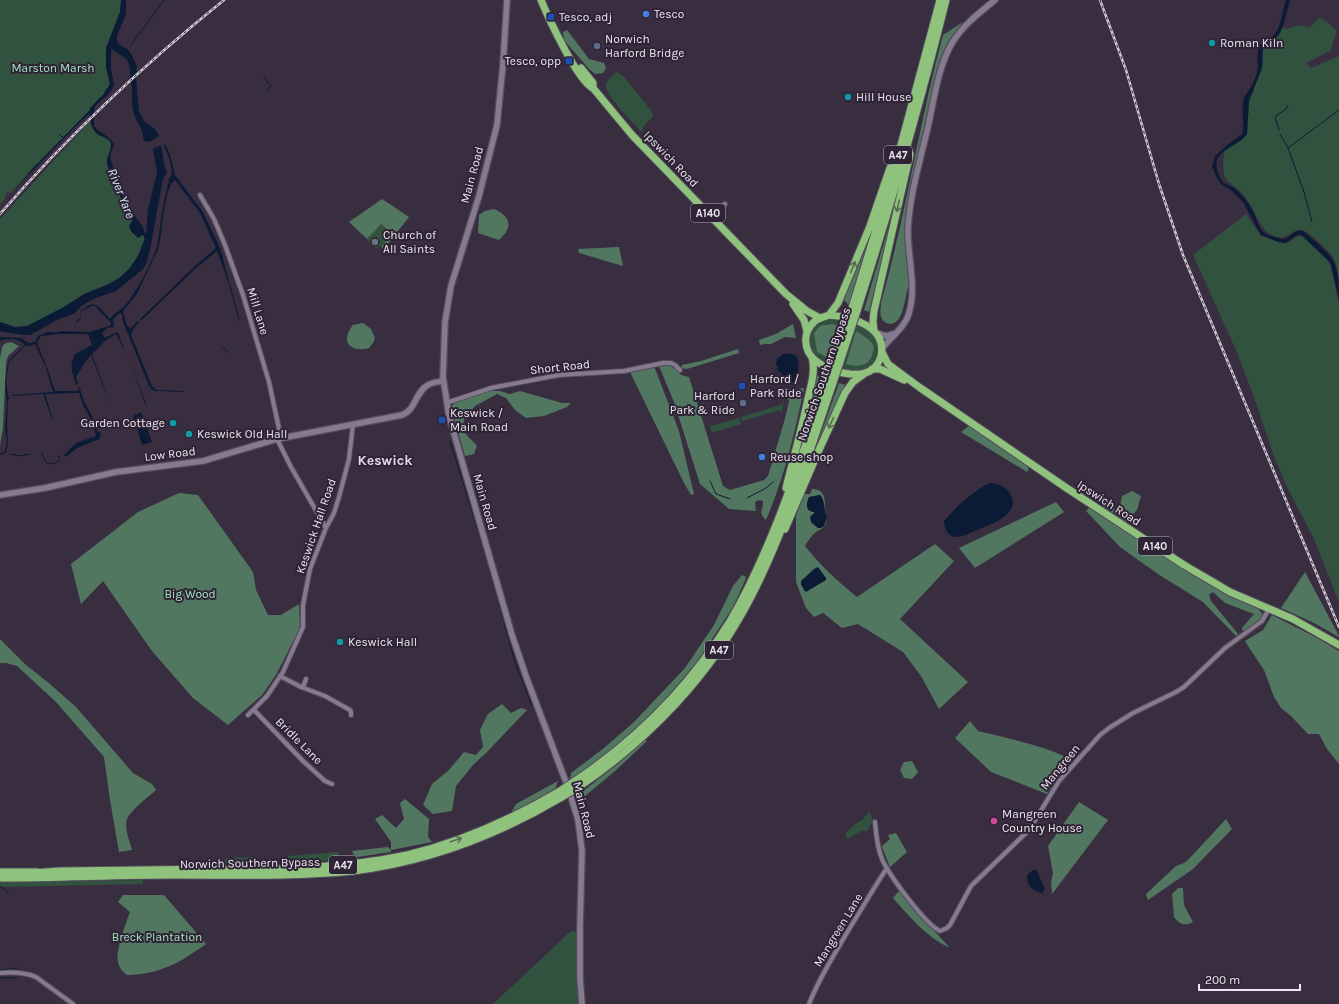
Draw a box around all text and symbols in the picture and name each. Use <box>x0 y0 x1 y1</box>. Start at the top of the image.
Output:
place label: Tesco <box>654 7 684 21</box>
marker: Tesco <box>641 9 651 19</box>
place label: Tesco, adj <box>559 10 612 24</box>
marker: Tesco, adj <box>546 12 556 22</box>
place label: Norwich Harford Bridge <box>605 32 684 60</box>
place label: Roman Kiln <box>1220 36 1283 50</box>
marker: Roman Kiln <box>1207 38 1217 48</box>
marker: Norwich Harford Bridge <box>592 41 602 51</box>
place label: Tesco, opp <box>505 54 561 68</box>
marker: Tesco, opp <box>564 56 574 66</box>
park label: Marston Marsh <box>11 61 95 75</box>
place label: Hill House <box>856 90 911 104</box>
marker: Hill House <box>843 92 853 102</box>
street label: Ipswich Road <box>641 128 701 190</box>
street label: Main Road <box>458 145 486 205</box>
road number: A47 <box>884 146 912 164</box>
water label: River Yare <box>105 166 138 220</box>
one-way arrow <box>893 199 901 212</box>
road number: A140 <box>691 204 725 222</box>
place label: Church of All Saints <box>383 228 437 256</box>
marker: Church of All Saints <box>370 237 380 247</box>
one-way arrow <box>849 262 857 274</box>
street label: Mill Lane <box>244 286 272 336</box>
street label: Norwich Southern Bypass <box>795 305 853 443</box>
street label: Short Road <box>529 357 591 377</box>
place label: Harford / Park Ride <box>750 372 801 400</box>
marker: Harford / Park Ride <box>737 381 747 391</box>
place label: Harford Park & Ride <box>670 389 735 417</box>
marker: Harford Park & Ride <box>738 398 748 408</box>
place label: Keswick / Main Road <box>450 406 508 434</box>
marker: Keswick / Main Road <box>437 415 447 425</box>
place label: Garden Cottage <box>80 416 165 430</box>
one-way arrow <box>827 417 835 429</box>
marker: Garden Cottage <box>168 418 178 428</box>
place label: Keswick Old Hall <box>197 427 287 441</box>
marker: Keswick Old Hall <box>184 429 194 439</box>
street label: Low Road <box>144 444 196 464</box>
place label: Reuse shop <box>770 450 833 464</box>
district label: Keswick <box>358 452 413 469</box>
marker: Reuse shop <box>757 452 767 462</box>
street label: Main Road <box>470 472 500 532</box>
street label: Keswick Hall Road <box>293 477 339 575</box>
street label: Ipswich Road <box>1075 477 1143 529</box>
road number: A140 <box>1138 537 1172 555</box>
park label: Big Wood <box>164 587 216 601</box>
place label: Keswick Hall <box>348 635 417 649</box>
marker: Keswick Hall <box>335 637 345 647</box>
road number: A47 <box>705 641 733 659</box>
street label: Bridle Lane <box>273 715 325 767</box>
street label: Mangreen <box>1037 741 1083 793</box>
street label: Main Road <box>570 780 598 840</box>
place label: Mangreen Country House <box>1002 807 1082 835</box>
marker: Mangreen Country House <box>989 816 999 826</box>
one-way arrow <box>449 836 462 843</box>
street label: Norwich Southern Bypass <box>180 855 320 871</box>
road number: A47 <box>329 856 357 874</box>
street label: Mangreen Lane <box>811 891 865 969</box>
park label: Breck Plantation <box>112 930 202 944</box>
scale bar <box>1199 966 1300 992</box>
text: 200 m <box>1205 973 1240 987</box>

